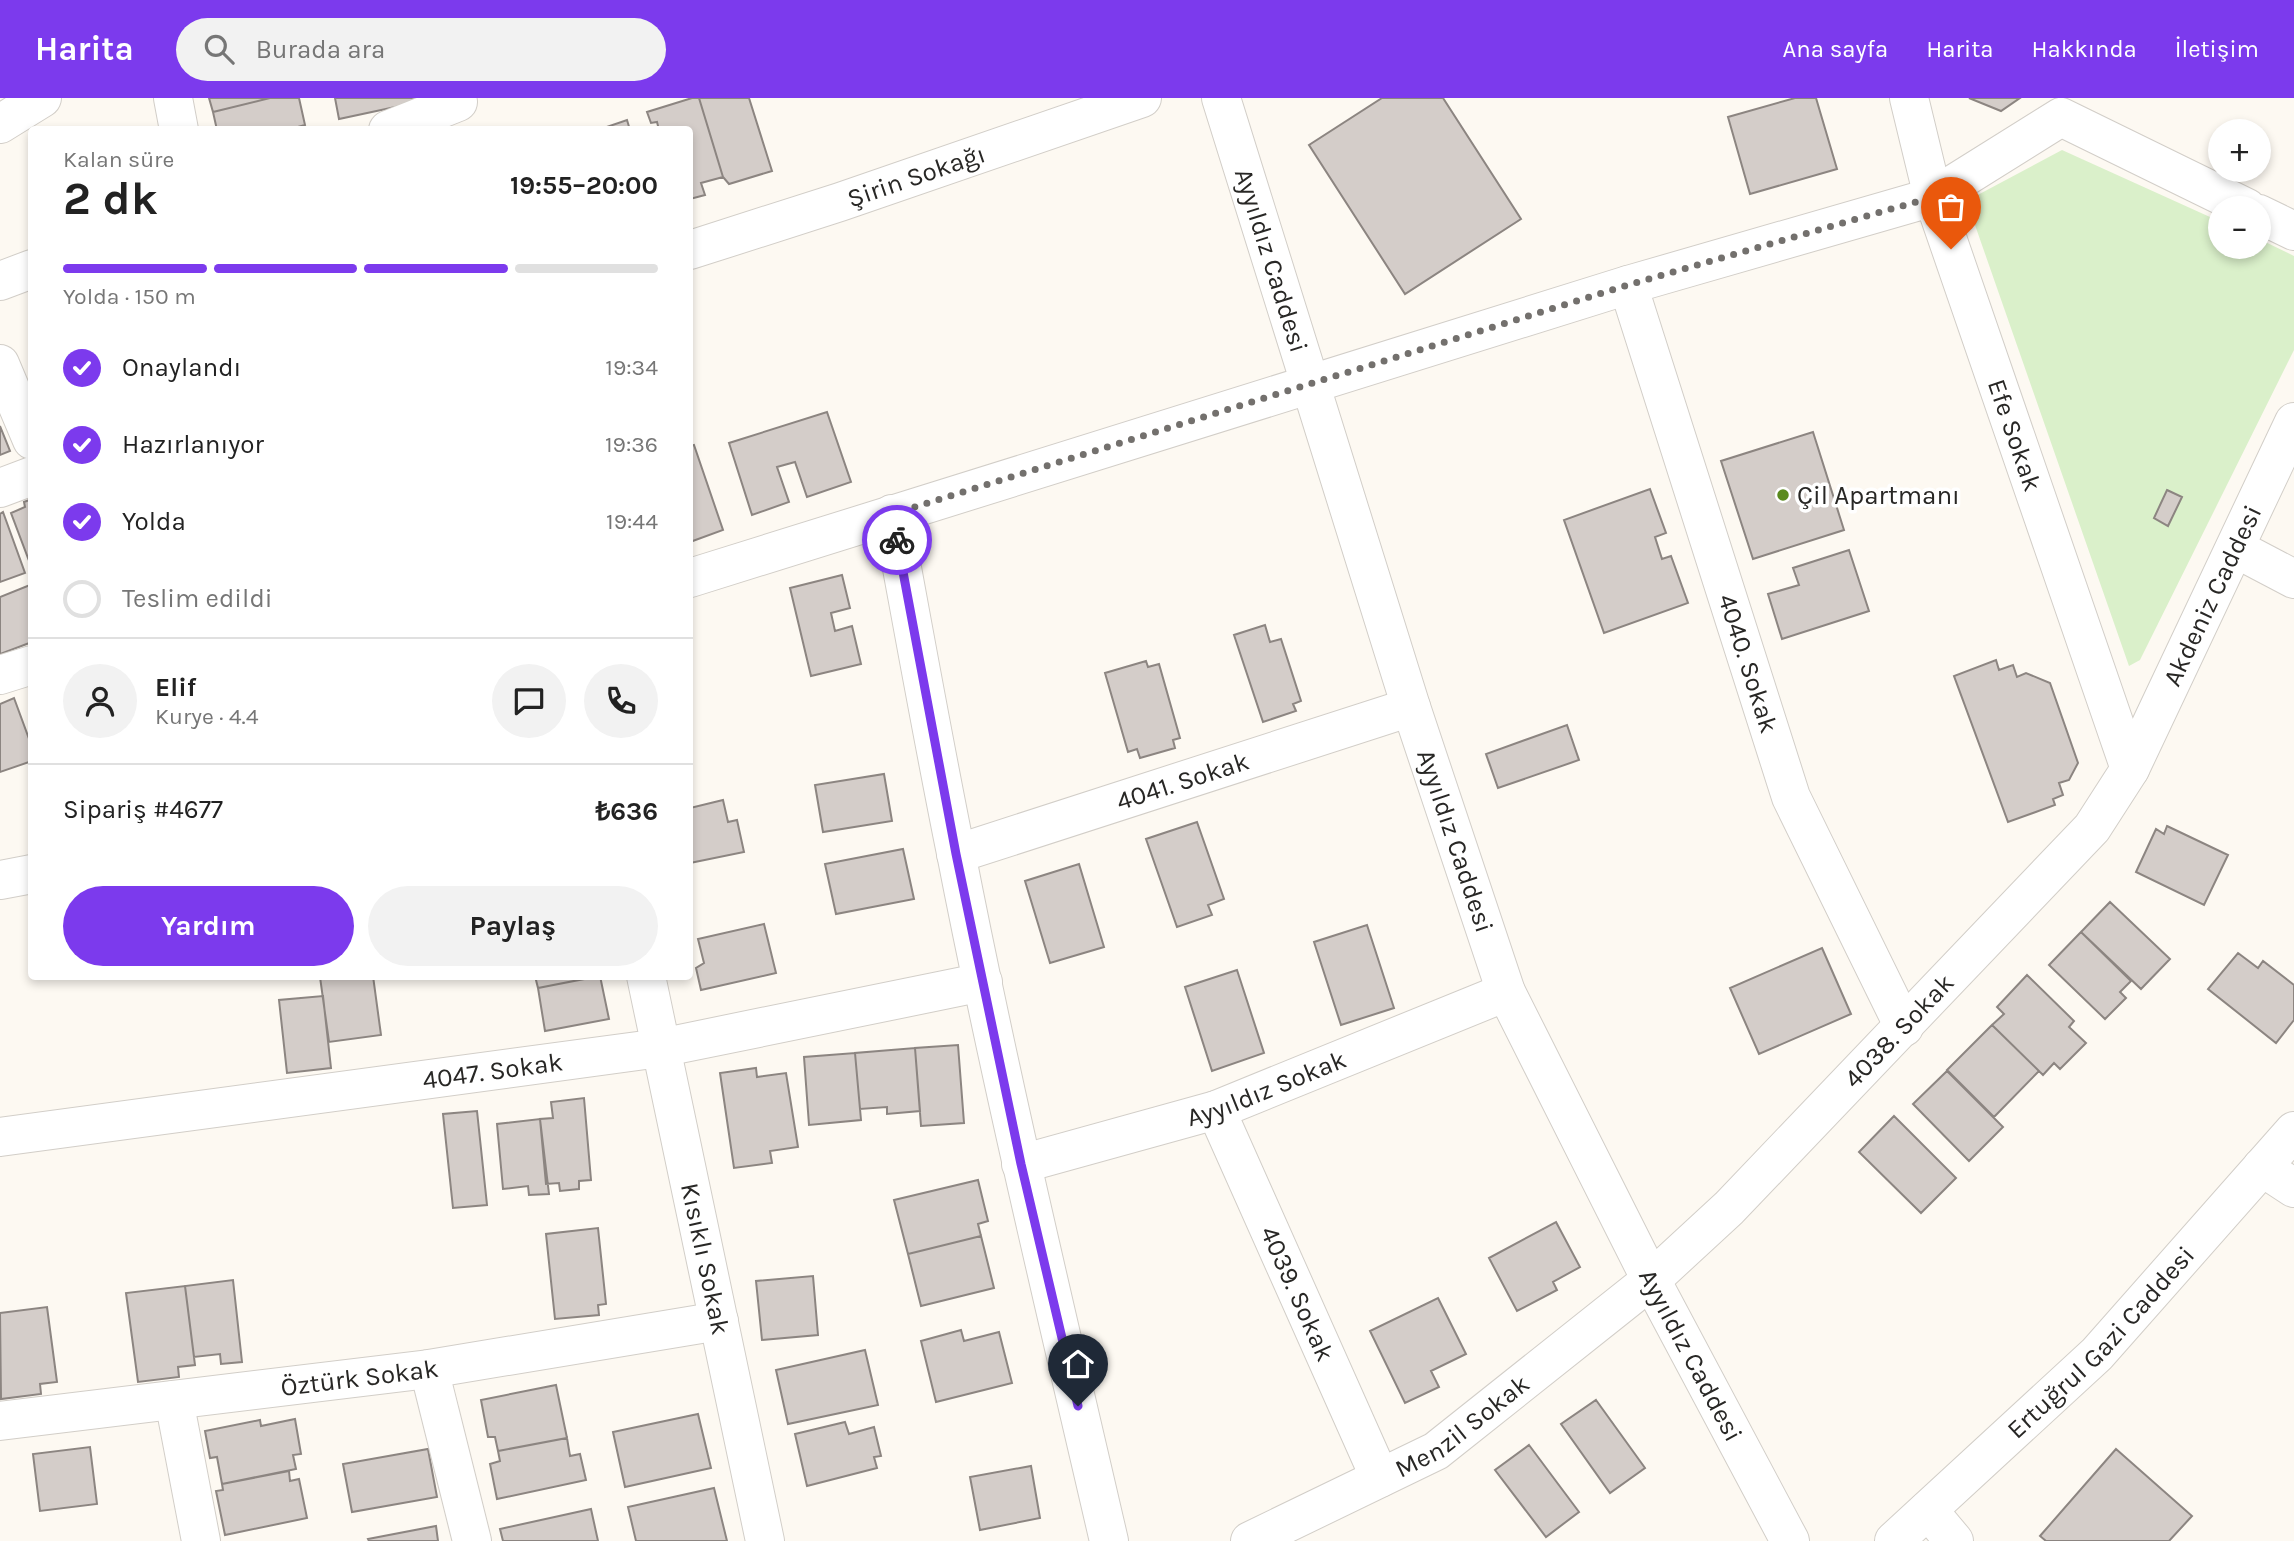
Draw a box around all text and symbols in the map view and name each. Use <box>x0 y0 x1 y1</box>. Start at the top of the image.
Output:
search box <box>176 18 666 81</box>
text: Harita <box>35 30 134 68</box>
icon: search <box>200 30 238 68</box>
text: Burada ara <box>256 34 385 65</box>
text: Ana sayfa <box>1783 35 1888 63</box>
text: Harita <box>1926 35 1993 63</box>
text: Hakkında <box>2031 35 2137 63</box>
text: İletişim <box>2175 35 2259 63</box>
map controls <box>2208 119 2271 259</box>
button: + <box>2208 119 2271 182</box>
street label: Şirin Sokağı <box>843 138 989 214</box>
text: Kalan süre <box>63 146 174 173</box>
street label: Ayyıldız Caddesi <box>1228 165 1314 356</box>
text: 19:55–20:00 <box>510 170 658 201</box>
text: 2 dk <box>63 172 158 226</box>
pin <box>1921 177 1981 249</box>
icon: bag <box>1932 188 1970 226</box>
button: − <box>2208 196 2271 259</box>
text: Yolda · 150 m <box>63 283 196 310</box>
icon: check <box>63 349 101 387</box>
text: Onaylandı <box>122 352 241 383</box>
text: 19:34 <box>605 354 658 381</box>
street label: Efe Sokak <box>1981 375 2048 495</box>
icon: check <box>63 426 101 464</box>
text: Hazırlanıyor <box>122 429 264 460</box>
text: 19:36 <box>605 431 658 458</box>
place label: Çil Apartmanı <box>1797 480 1960 511</box>
marker: Çil Apartmanı <box>1775 487 1791 503</box>
street label: Akdeniz Caddesi <box>2157 500 2268 691</box>
icon: check <box>63 503 101 541</box>
courier <box>862 505 932 575</box>
text: Yolda <box>122 506 186 537</box>
text: 19:44 <box>606 508 658 535</box>
icon: bike <box>878 521 916 559</box>
text: Teslim edildi <box>122 583 273 614</box>
street label: 4040. Sokak <box>1711 590 1785 737</box>
button: person <box>63 664 137 738</box>
button: chat <box>492 664 566 738</box>
button: phone <box>584 664 658 738</box>
text: Elif <box>155 672 196 703</box>
text: Kurye · 4.4 <box>155 703 259 730</box>
street label: 4041. Sokak <box>1112 745 1253 817</box>
street label: Ayyıldız Caddesi <box>1410 745 1500 936</box>
text: Sipariş #4677 <box>63 794 223 825</box>
text: ₺636 <box>595 796 658 827</box>
button: Yardım <box>63 886 354 966</box>
button: Paylaş <box>368 886 658 966</box>
street label: 4038. Sokak <box>1837 967 1960 1094</box>
street label: Ayyıldız Sokak <box>1183 1044 1351 1133</box>
street label: 4047. Sokak <box>421 1046 565 1096</box>
street label: Kısıklı Sokak <box>674 1180 736 1338</box>
street label: 4039. Sokak <box>1254 1221 1341 1366</box>
street label: Ertuğrul Gazi Caddesi <box>2001 1240 2201 1445</box>
street label: Ayyıldız Caddesi <box>1632 1264 1749 1447</box>
pin <box>1048 1334 1108 1406</box>
icon: home <box>1059 1345 1097 1383</box>
street label: Öztürk Sokak <box>279 1353 441 1403</box>
street label: Menzil Sokak <box>1390 1368 1536 1484</box>

